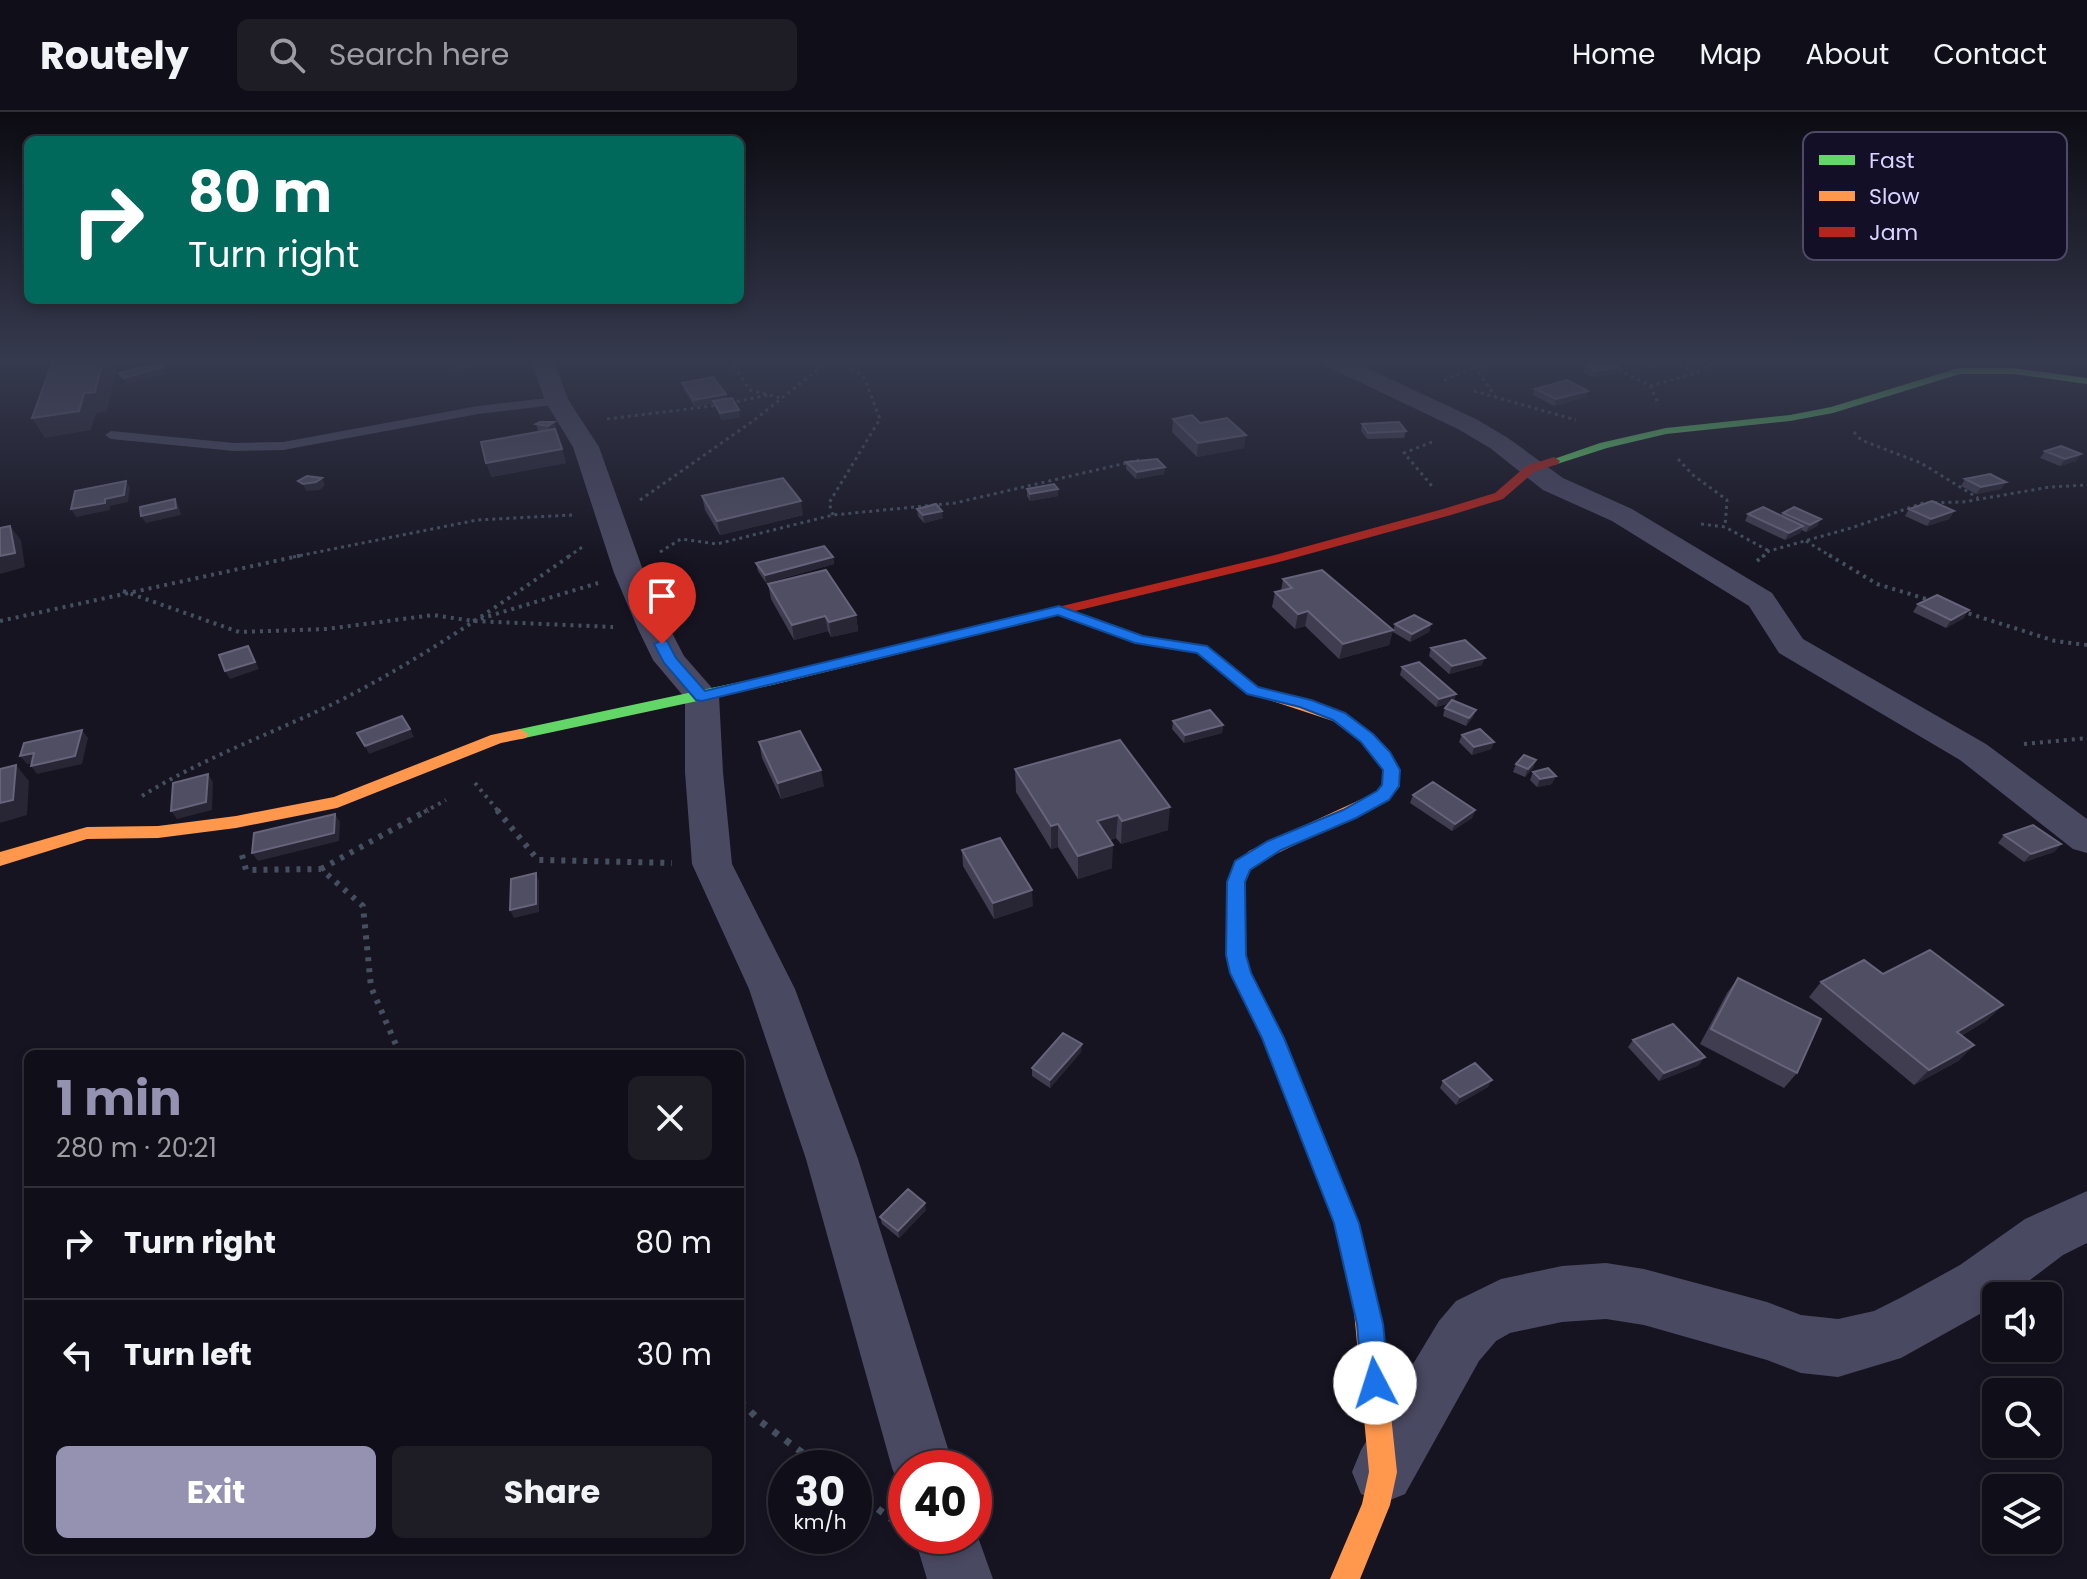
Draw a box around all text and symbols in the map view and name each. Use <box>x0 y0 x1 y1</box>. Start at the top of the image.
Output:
search box <box>237 19 797 91</box>
text: Routely <box>40 29 189 82</box>
icon: search <box>265 33 309 77</box>
text: Search here <box>329 33 509 76</box>
text: Home <box>1572 35 1655 74</box>
text: Map <box>1699 35 1761 74</box>
text: About <box>1805 35 1889 74</box>
text: Contact <box>1933 35 2047 74</box>
legend <box>1803 132 2067 260</box>
text: Fast <box>1869 145 1914 176</box>
text: 80 m <box>188 153 332 232</box>
icon: right <box>56 168 160 272</box>
text: Slow <box>1869 181 1919 212</box>
text: Jam <box>1869 217 1918 248</box>
text: Turn right <box>188 229 359 280</box>
pin <box>628 562 696 644</box>
icon: arrive <box>640 574 684 618</box>
text: 1 min <box>56 1065 182 1132</box>
button: close <box>628 1076 712 1160</box>
text: 280 m · 20:21 <box>56 1130 217 1166</box>
icon: right <box>56 1221 100 1265</box>
text: Turn right <box>124 1221 276 1264</box>
text: 80 m <box>635 1221 712 1264</box>
map controls <box>1982 1282 2062 1554</box>
button: sound <box>1982 1282 2062 1362</box>
icon: left <box>56 1333 100 1377</box>
text: Turn left <box>124 1333 252 1376</box>
text: 30 m <box>637 1333 712 1376</box>
position arrow <box>1333 1341 1417 1425</box>
button: search <box>1982 1378 2062 1458</box>
button: Exit <box>56 1446 376 1538</box>
button: Share <box>392 1446 712 1538</box>
speed limit sign: 40 <box>888 1450 992 1554</box>
text: 30 <box>795 1464 845 1520</box>
button: layers <box>1982 1474 2062 1554</box>
text: km/h <box>793 1508 847 1536</box>

